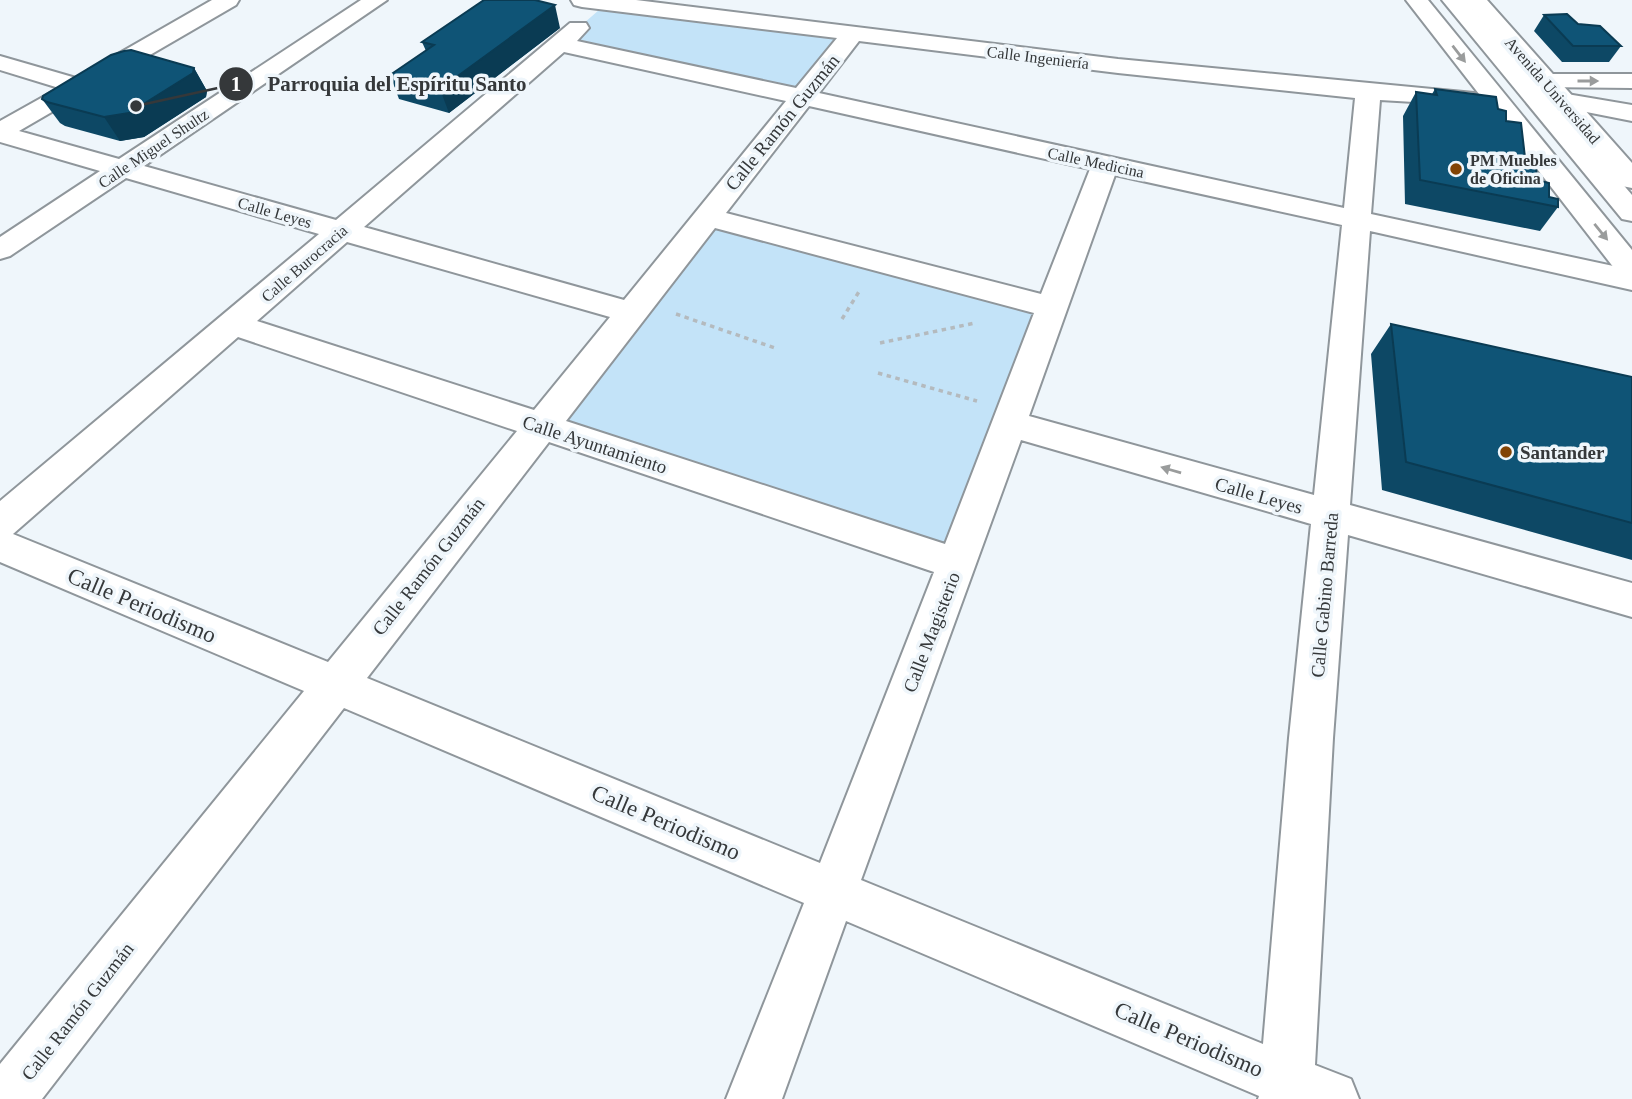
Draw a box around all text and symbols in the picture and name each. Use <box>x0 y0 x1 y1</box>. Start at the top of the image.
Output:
street label: Avenida Universidad <box>1502 34 1603 147</box>
street label: Calle Ingeniería <box>986 43 1090 73</box>
one-way arrow <box>1452 44 1467 62</box>
street label: Calle Ramón Guzmán <box>721 50 844 195</box>
callout: Parroquia del Espíritu Santo <box>218 63 541 105</box>
text: 1 <box>231 72 241 96</box>
text: Parroquia del Espíritu Santo <box>267 72 527 96</box>
one-way arrow <box>1578 75 1600 87</box>
street label: Calle Miguel Shultz <box>95 105 212 192</box>
street label: Calle Medicina <box>1046 144 1146 181</box>
place label: PM Muebles de Oficina <box>1470 152 1557 187</box>
marker: PM Muebles de Oficina <box>1448 161 1464 177</box>
street label: Calle Leyes <box>236 194 314 232</box>
street label: Calle Burocracia <box>258 222 351 305</box>
one-way arrow <box>1594 222 1609 240</box>
street label: Calle Ayuntamiento <box>520 411 670 478</box>
place label: Santander <box>1520 442 1605 463</box>
marker: Santander <box>1498 444 1514 460</box>
one-way arrow <box>1160 464 1182 475</box>
street label: Calle Leyes <box>1213 473 1305 518</box>
street label: Calle Ramón Guzmán <box>368 493 489 639</box>
street label: Calle Gabino Barreda <box>1307 511 1342 678</box>
street label: Calle Periodismo <box>64 563 220 648</box>
street label: Calle Magisterio <box>899 569 964 695</box>
street label: Calle Periodismo <box>588 780 744 865</box>
street label: Calle Ramón Guzmán <box>17 938 138 1084</box>
street label: Calle Periodismo <box>1111 997 1267 1082</box>

